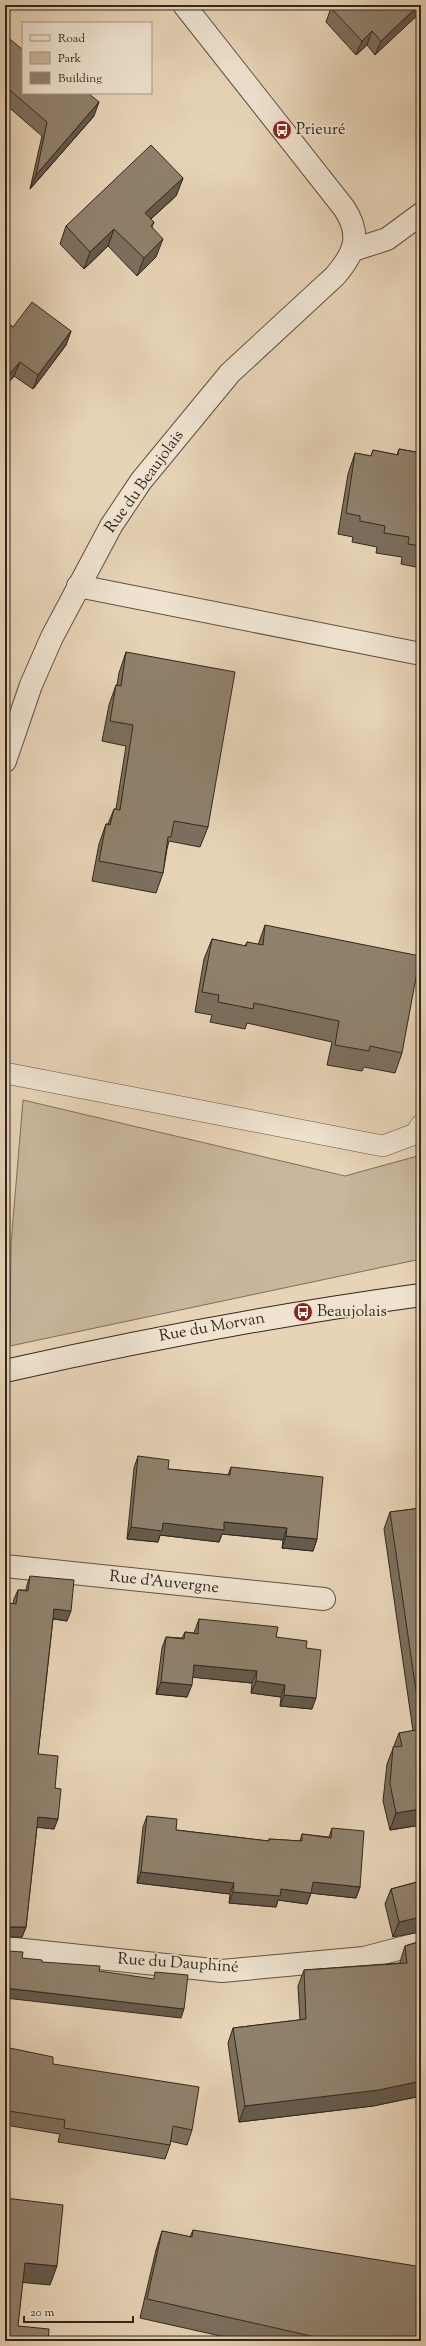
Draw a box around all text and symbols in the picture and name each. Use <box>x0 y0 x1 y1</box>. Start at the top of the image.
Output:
legend <box>22 22 152 94</box>
text: Road <box>58 30 85 48</box>
text: Park <box>58 50 81 68</box>
text: Building <box>58 70 102 88</box>
bus stop icon: Prieuré <box>271 119 293 141</box>
place label: Prieuré <box>296 119 345 142</box>
street label: Rue du Beaujolais <box>100 426 190 538</box>
bus stop icon: Beaujolais <box>292 1301 314 1323</box>
place label: Beaujolais <box>317 1301 387 1324</box>
street label: Rue du Morvan <box>157 1307 267 1349</box>
street label: Rue d'Auvergne <box>108 1566 220 1600</box>
street label: Rue du Dauphiné <box>117 1948 239 1980</box>
scale bar <box>24 2298 133 2324</box>
text: 20 m <box>30 2304 55 2322</box>

